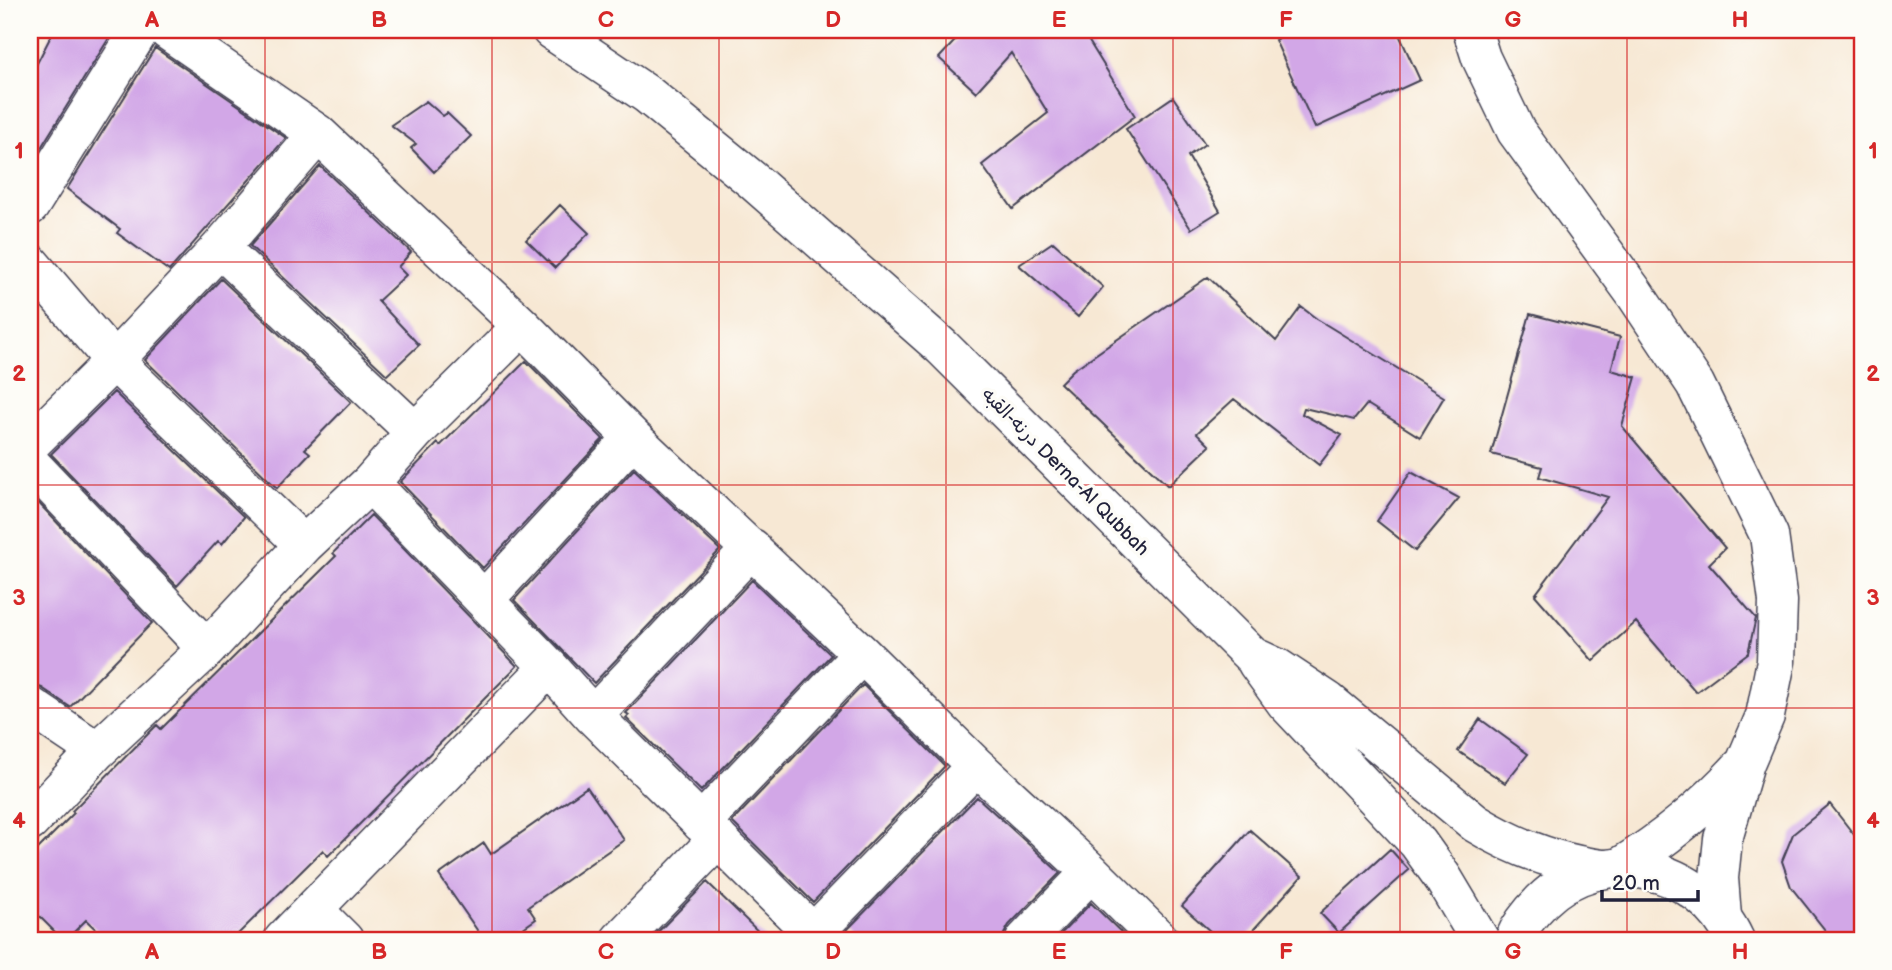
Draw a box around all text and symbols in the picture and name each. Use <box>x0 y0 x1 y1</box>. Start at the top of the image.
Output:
text: A <box>144 6 160 34</box>
text: B <box>371 6 387 34</box>
text: C <box>598 6 614 34</box>
text: D <box>825 6 841 34</box>
text: E <box>1052 6 1067 34</box>
text: F <box>1279 6 1293 34</box>
text: G <box>1505 6 1522 34</box>
text: H <box>1731 6 1749 34</box>
text: 1 <box>14 137 24 165</box>
text: 1 <box>1868 137 1878 165</box>
text: 2 <box>12 360 26 388</box>
text: 2 <box>1866 360 1880 388</box>
street label: درنه-القبه Derna-Al Qubbah <box>976 383 1154 561</box>
text: 3 <box>12 584 26 612</box>
text: 3 <box>1866 584 1880 612</box>
text: 4 <box>12 807 26 835</box>
text: 4 <box>1866 807 1880 835</box>
scale bar <box>1602 858 1698 902</box>
text: 20 m <box>1612 871 1660 896</box>
text: A <box>144 938 160 966</box>
text: B <box>371 938 387 966</box>
text: C <box>598 938 614 966</box>
text: D <box>825 938 841 966</box>
text: E <box>1052 938 1067 966</box>
text: F <box>1279 938 1293 966</box>
text: G <box>1505 938 1522 966</box>
text: H <box>1731 938 1749 966</box>

